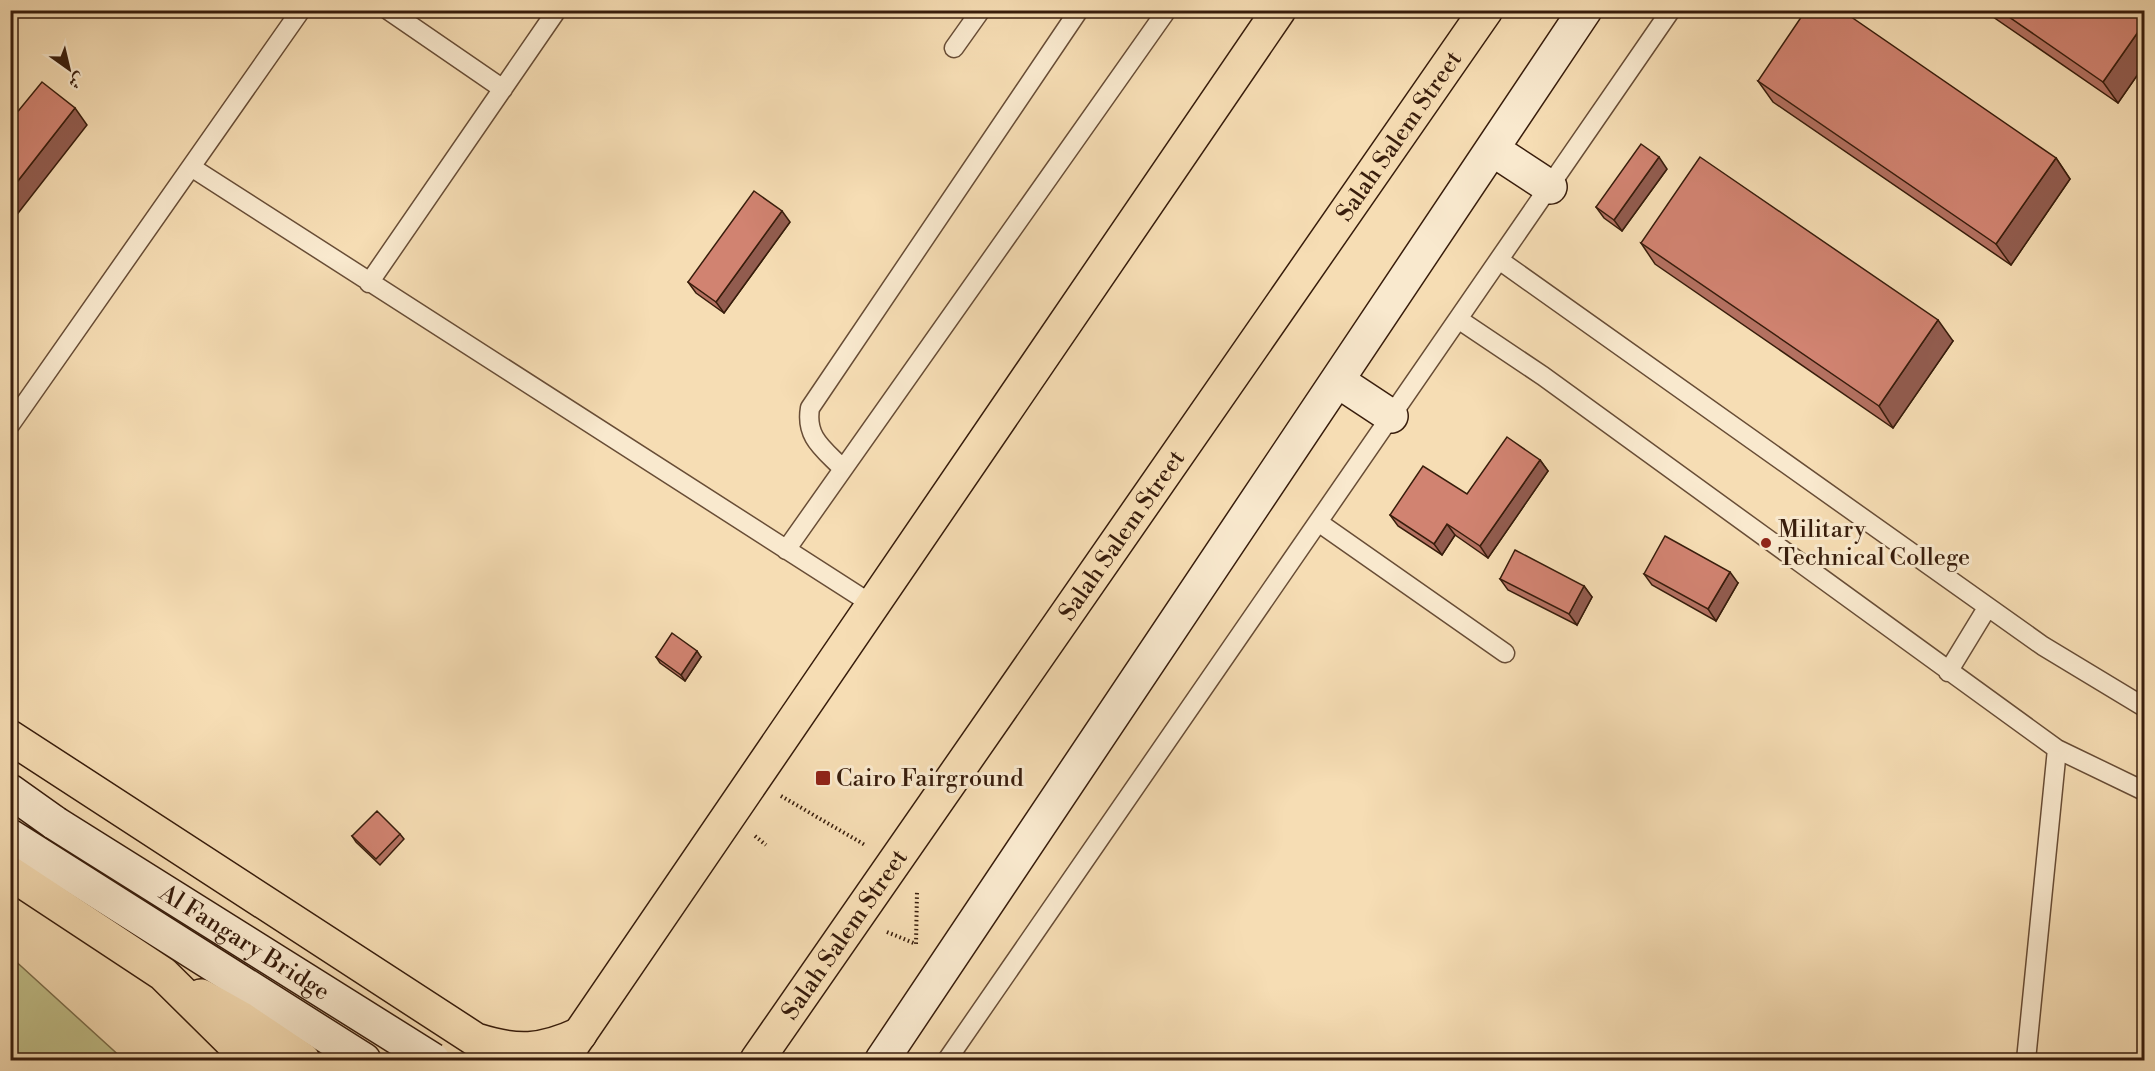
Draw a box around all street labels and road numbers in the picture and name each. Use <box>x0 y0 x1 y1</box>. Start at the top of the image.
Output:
street label: Salah Salem Street <box>1330 45 1469 228</box>
street label: Salah Salem Street <box>1053 444 1192 627</box>
street label: Salah Salem Street <box>775 843 915 1026</box>
street label: Al Fangary Bridge <box>153 878 335 1007</box>

